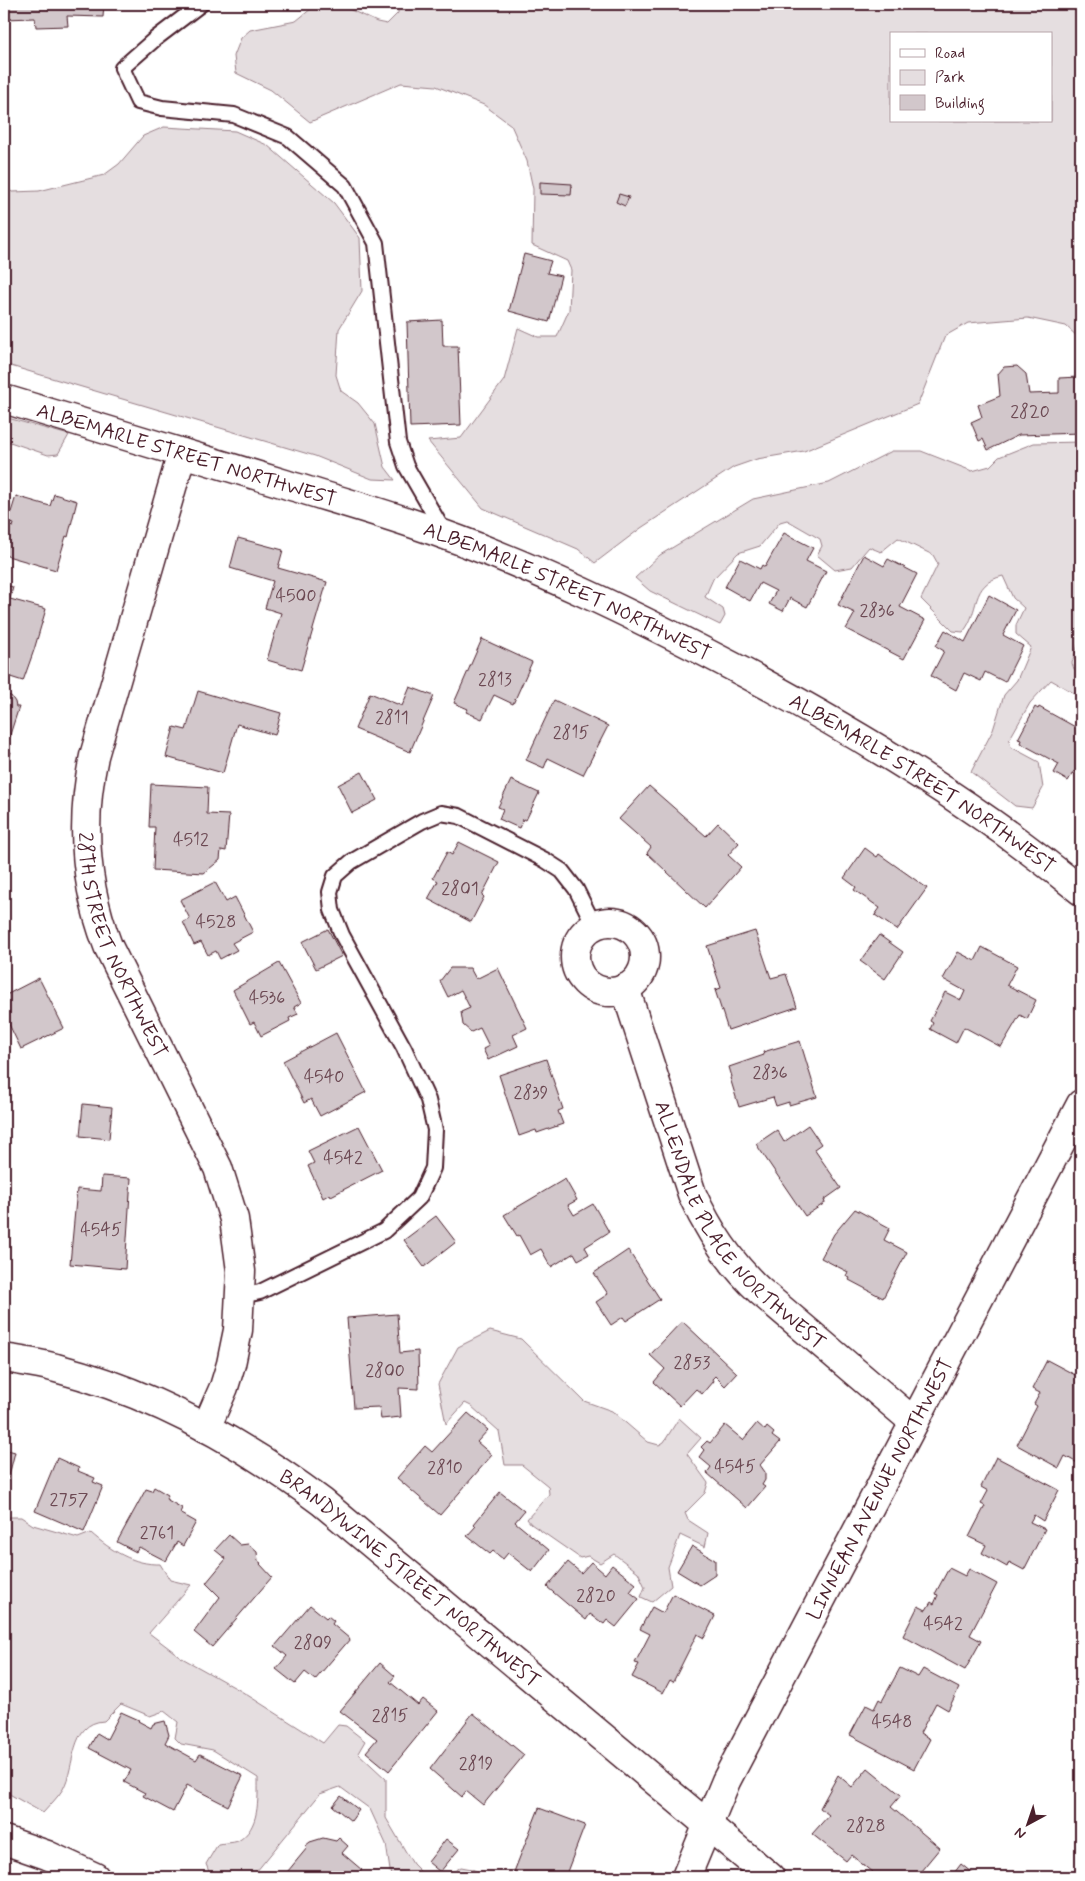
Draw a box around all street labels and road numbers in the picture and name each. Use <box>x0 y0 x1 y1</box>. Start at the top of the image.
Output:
street label: ALBEMARLE STREET NORTHWEST <box>33 398 340 514</box>
street label: ALBEMARLE STREET NORTHWEST <box>420 516 715 668</box>
street label: ALBEMARLE STREET NORTHWEST <box>784 688 1060 880</box>
street label: 28TH STREET NORTHWEST <box>71 832 173 1063</box>
street label: ALLENDALE PLACE NORTHWEST <box>647 1097 831 1356</box>
street label: LINNEAN AVENUE NORTHWEST <box>801 1354 960 1625</box>
street label: BRANDYWINE STREET NORTHWEST <box>274 1464 546 1694</box>

